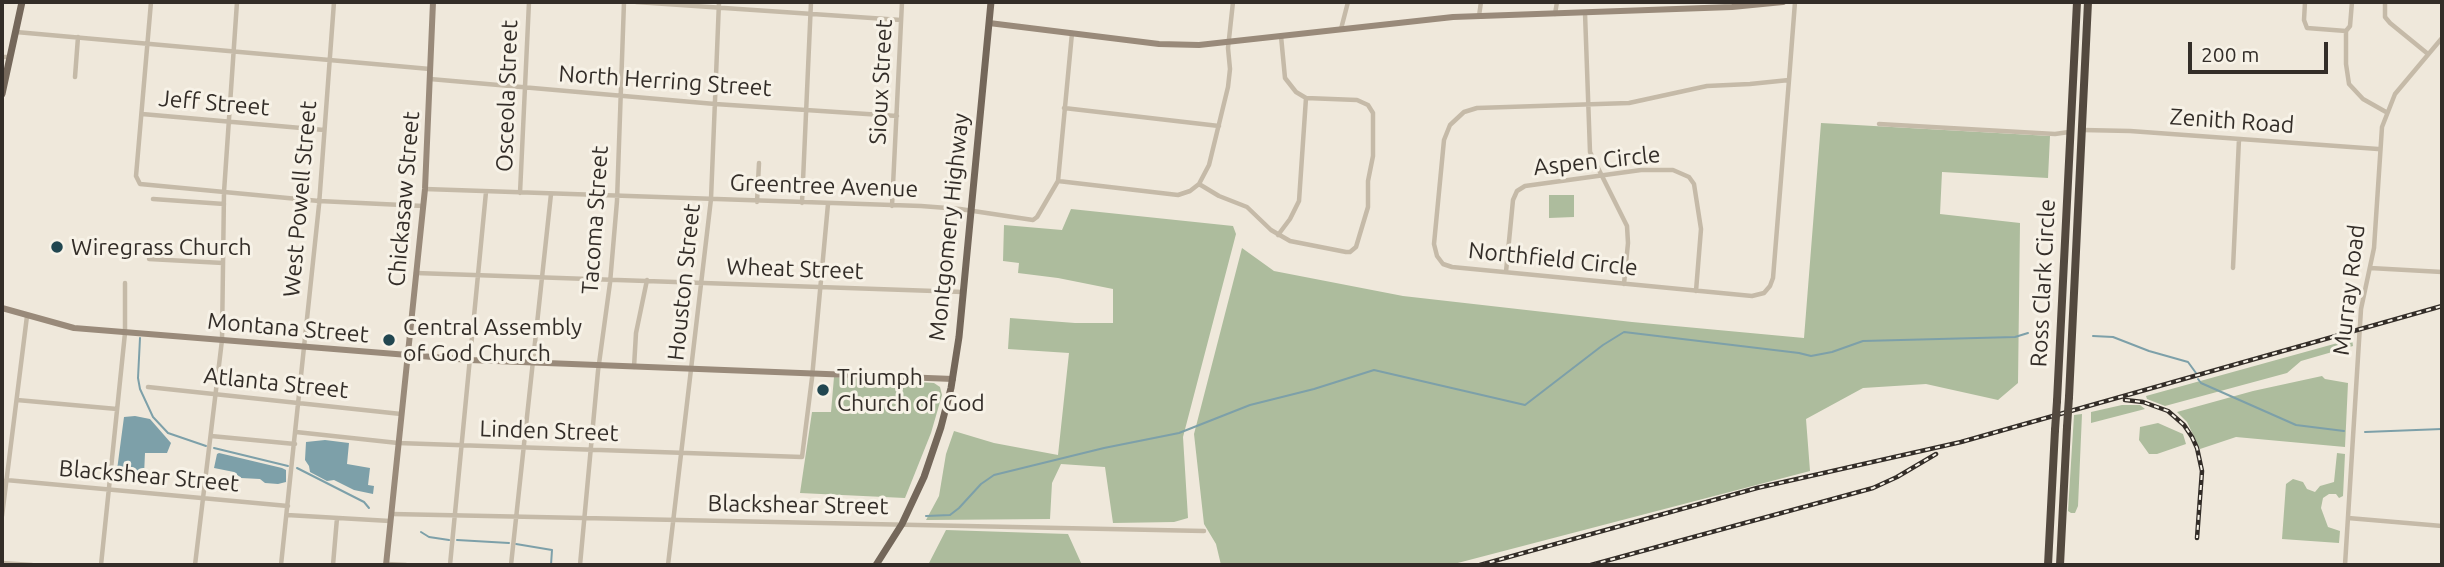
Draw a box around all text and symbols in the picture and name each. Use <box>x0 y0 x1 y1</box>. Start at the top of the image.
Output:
street label: Sioux Street <box>864 19 898 145</box>
street label: Osceola Street <box>491 20 523 172</box>
scale bar <box>2192 28 2332 72</box>
text: 200 m <box>2201 42 2259 66</box>
street label: North Herring Street <box>557 60 773 102</box>
street label: Jeff Street <box>157 84 271 122</box>
street label: West Powell Street <box>278 100 322 298</box>
street label: Zenith Road <box>2169 103 2295 139</box>
street label: Chickasaw Street <box>383 110 425 288</box>
street label: Montgomery Highway <box>923 112 975 342</box>
street label: Aspen Circle <box>1532 141 1662 181</box>
street label: Tacoma Street <box>576 145 614 295</box>
street label: Greentree Avenue <box>729 169 919 203</box>
street label: Ross Clark Circle <box>2025 198 2061 368</box>
street label: Houston Street <box>662 202 706 362</box>
street label: Murray Road <box>2327 223 2371 357</box>
place label: Wiregrass Church <box>71 233 252 261</box>
street label: Northfield Circle <box>1467 236 1639 282</box>
marker: Wiregrass Church <box>49 239 65 255</box>
street label: Wheat Street <box>726 253 864 285</box>
street label: Montana Street <box>206 307 370 349</box>
place label: Central Assembly of God Church <box>403 313 582 367</box>
marker: Central Assembly of God Church <box>381 332 397 348</box>
street label: Atlanta Street <box>202 362 350 404</box>
place label: Triumph Church of God <box>837 363 985 417</box>
marker: Triumph Church of God <box>815 382 831 398</box>
street label: Linden Street <box>479 415 619 447</box>
street label: Blackshear Street <box>58 454 240 498</box>
street label: Blackshear Street <box>707 490 889 520</box>

